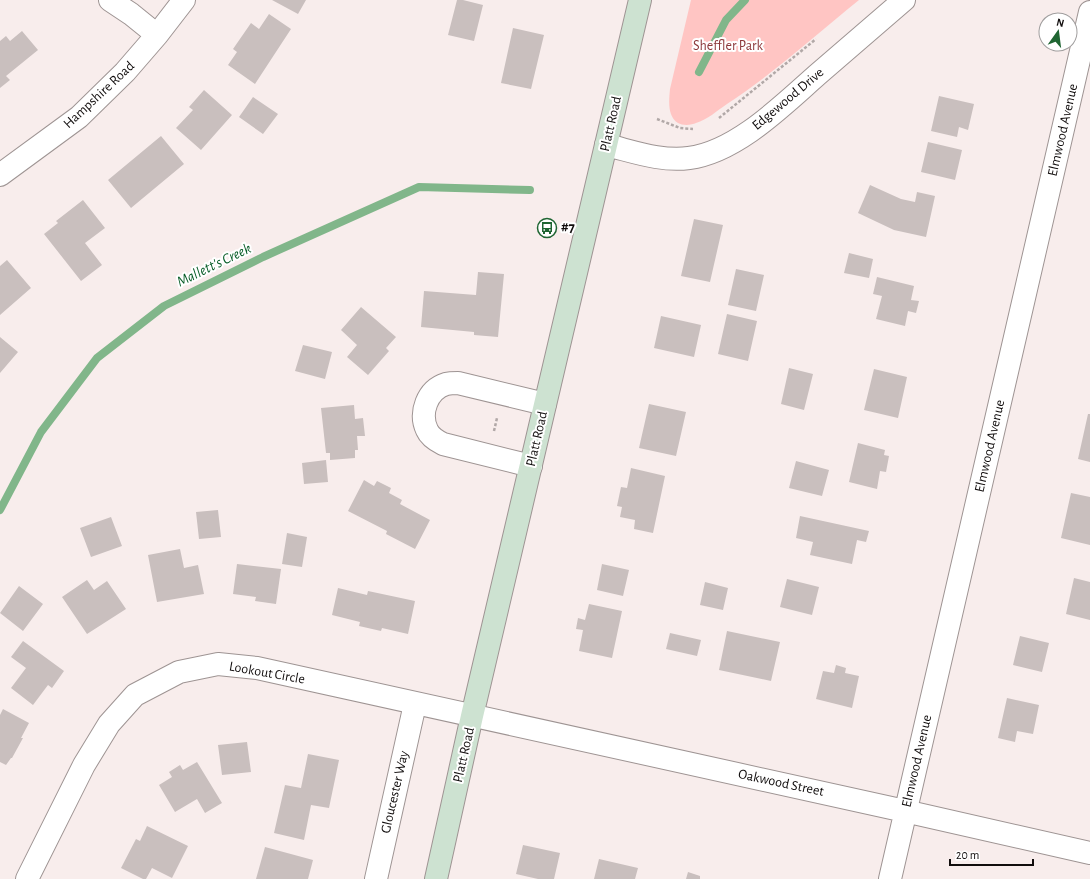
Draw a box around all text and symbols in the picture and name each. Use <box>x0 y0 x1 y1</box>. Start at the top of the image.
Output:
north arrow <box>1038 12 1078 52</box>
text: N <box>1055 17 1065 29</box>
park label: Sheffler Park <box>693 39 764 53</box>
street label: Hampshire Road <box>61 59 137 131</box>
street label: Edgewood Drive <box>750 65 826 133</box>
street label: Elmwood Avenue <box>1046 82 1080 178</box>
street label: Platt Road <box>598 95 624 153</box>
bus stop icon: #7 <box>536 217 558 239</box>
place label: #7 <box>561 221 575 235</box>
water label: Mallett's Creek <box>174 241 254 289</box>
street label: Elmwood Avenue <box>973 398 1007 494</box>
street label: Platt Road <box>524 410 550 468</box>
street label: Lookout Circle <box>228 659 306 687</box>
street label: Elmwood Avenue <box>900 713 934 809</box>
street label: Platt Road <box>451 726 477 784</box>
street label: Gloucester Way <box>379 749 411 835</box>
street label: Oakwood Street <box>737 767 826 799</box>
scale bar <box>950 841 1033 867</box>
text: 20 m <box>956 849 979 861</box>

